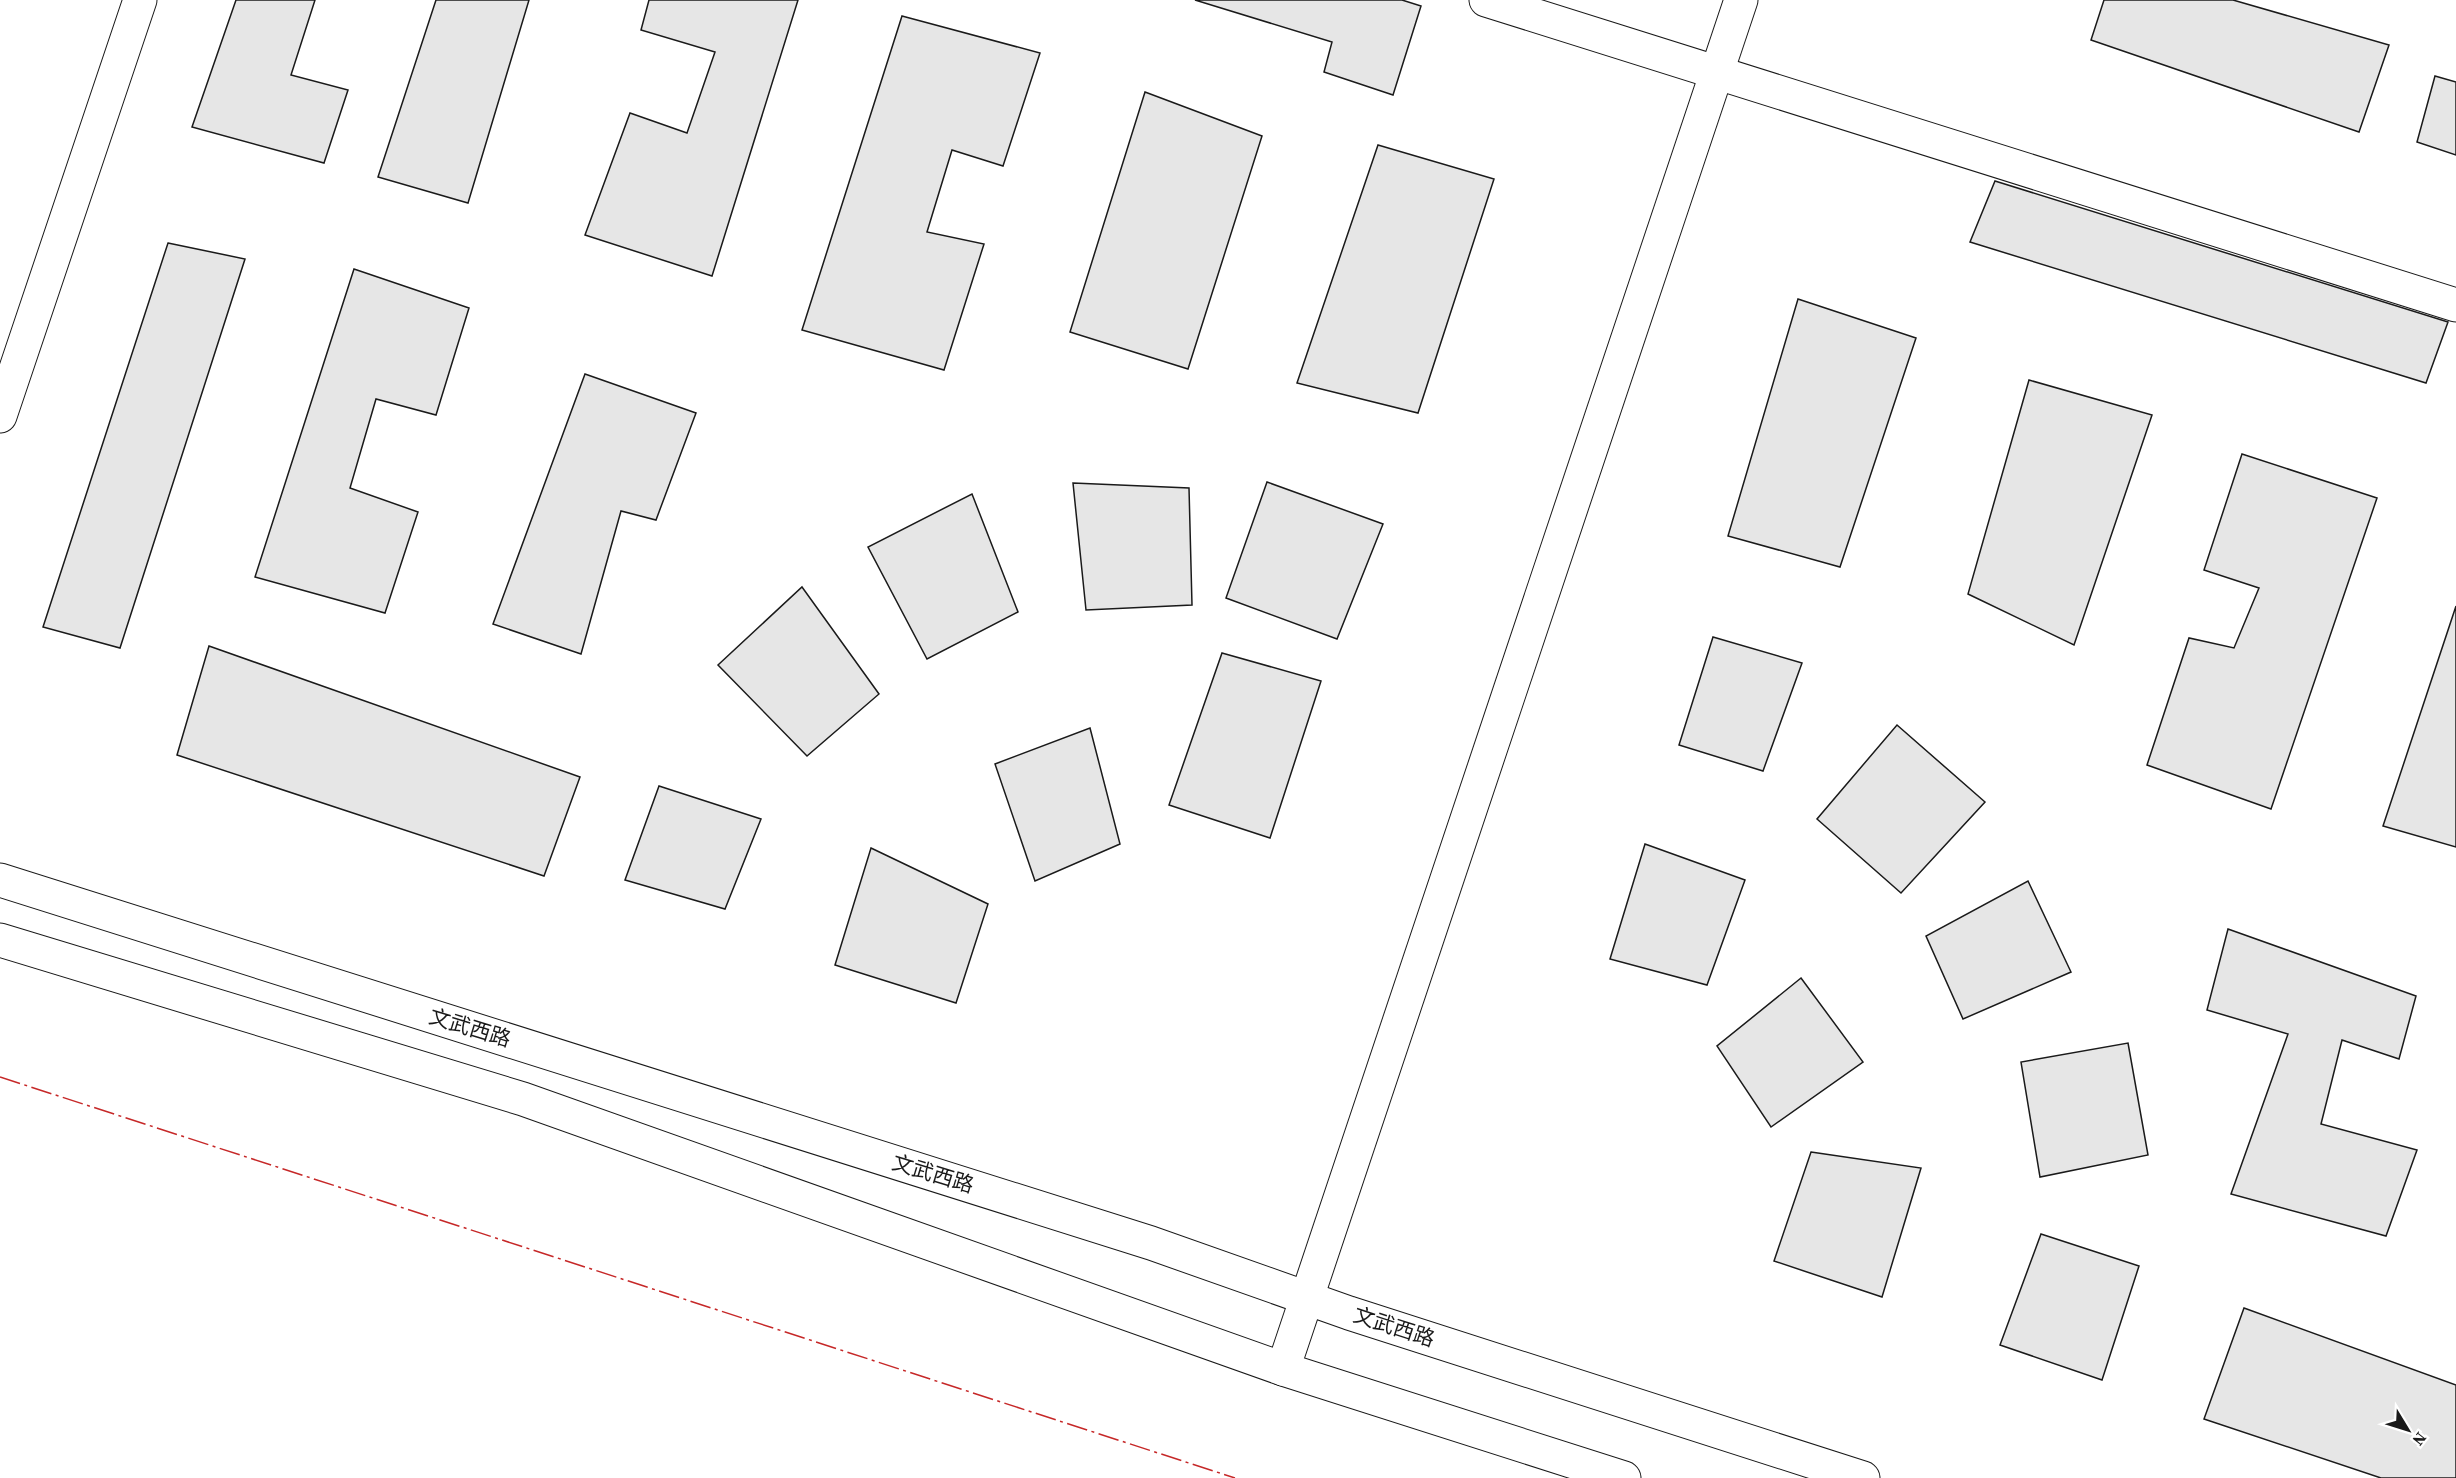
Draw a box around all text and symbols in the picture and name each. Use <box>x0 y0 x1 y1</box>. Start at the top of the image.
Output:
street label: 文武西路 <box>426 1001 515 1054</box>
street label: 文武西路 <box>889 1147 978 1200</box>
street label: 文武西路 <box>1350 1300 1439 1353</box>
north arrow <box>2378 1400 2438 1460</box>
text: N <box>2407 1428 2432 1451</box>

